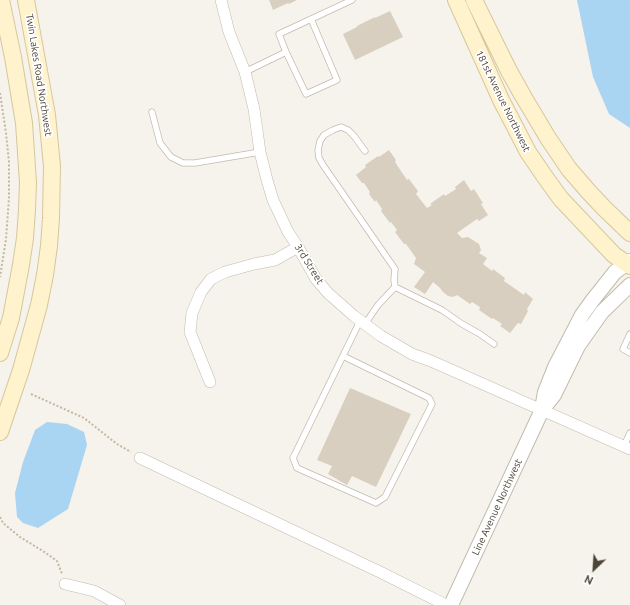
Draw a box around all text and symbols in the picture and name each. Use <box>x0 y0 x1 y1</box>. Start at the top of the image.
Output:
street label: Twin Lakes Road Northwest <box>23 13 55 137</box>
street label: 181st Avenue Northwest <box>473 48 533 154</box>
street label: 3rd Street <box>292 242 326 286</box>
street label: Line Avenue Northwest <box>469 457 525 557</box>
north arrow <box>574 549 614 589</box>
text: N <box>583 573 595 587</box>

